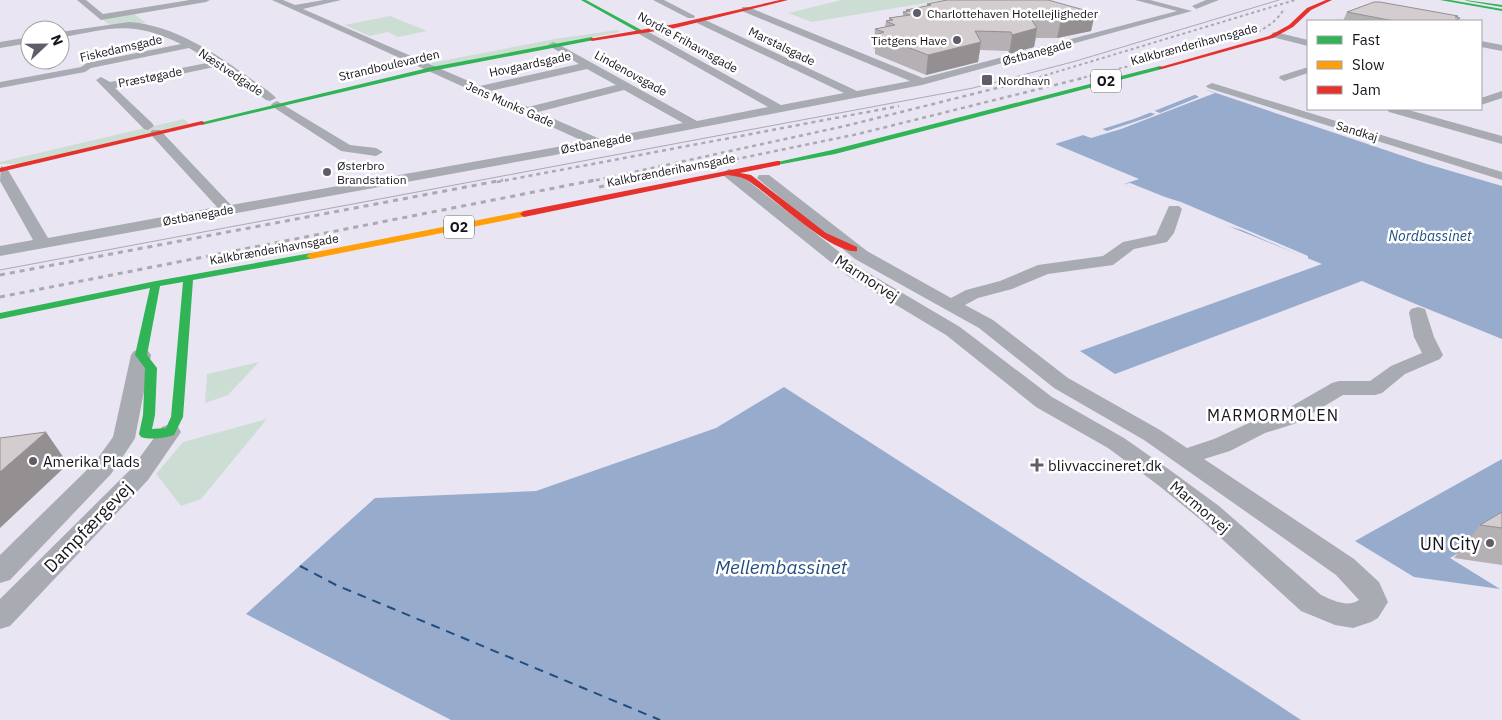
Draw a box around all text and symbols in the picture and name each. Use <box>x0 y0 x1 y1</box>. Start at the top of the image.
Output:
place label: Charlottehaven Hotellejligheder <box>927 6 1099 21</box>
marker: Charlottehaven Hotellejligheder <box>911 7 923 19</box>
street label: Nordre Frihavnsgade <box>635 8 741 76</box>
north arrow <box>20 20 70 70</box>
street label: Kalkbrænderihavnsgade <box>1129 20 1259 68</box>
legend <box>1307 20 1482 110</box>
street label: Marstalsgade <box>746 23 818 69</box>
text: Fast <box>1352 30 1380 49</box>
street label: Fiskedamsgade <box>78 31 164 65</box>
text: N <box>47 32 67 48</box>
place label: Tietgens Have <box>871 33 947 48</box>
marker: Tietgens Have <box>951 34 963 46</box>
street label: Østbanegade <box>1001 35 1074 68</box>
street label: Næstvedgade <box>196 45 266 99</box>
street label: Strandboulevarden <box>337 46 441 84</box>
street label: Lindenovsgade <box>592 47 670 99</box>
street label: Hovgaardsgade <box>488 48 573 80</box>
text: Slow <box>1352 55 1385 74</box>
street label: Præstøgade <box>117 63 184 91</box>
road number: O2 <box>1091 70 1121 92</box>
marker: Nordhavn <box>980 73 994 87</box>
place label: Nordhavn <box>998 73 1050 88</box>
street label: Jens Munks Gade <box>464 78 557 130</box>
text: Jam <box>1352 80 1381 99</box>
street label: Sandkaj <box>1334 118 1380 144</box>
street label: Østbanegade <box>559 129 633 157</box>
street label: Kalkbrænderihavnsgade <box>605 150 737 190</box>
place label: Østerbro Brandstation <box>337 158 407 187</box>
marker: Østerbro Brandstation <box>321 166 333 178</box>
street label: Østbanegade <box>161 201 235 229</box>
road number: O2 <box>444 216 474 238</box>
water label: Nordbassinet <box>1389 227 1472 245</box>
street label: Kalkbrænderihavnsgade <box>208 230 340 268</box>
street label: Marmorvej <box>832 250 902 306</box>
district label: MARMORMOLEN <box>1207 405 1339 425</box>
place label: Amerika Plads <box>43 452 140 471</box>
marker: Amerika Plads <box>27 455 39 467</box>
place label: blivvaccineret.dk <box>1048 456 1162 475</box>
marker: blivvaccineret.dk <box>1030 458 1044 472</box>
street label: Dampfærgevej <box>39 477 137 577</box>
street label: Marmorvej <box>1166 477 1234 537</box>
place label: UN City <box>1420 532 1480 555</box>
marker: UN City <box>1484 537 1496 549</box>
water label: Mellembassinet <box>715 555 848 579</box>

